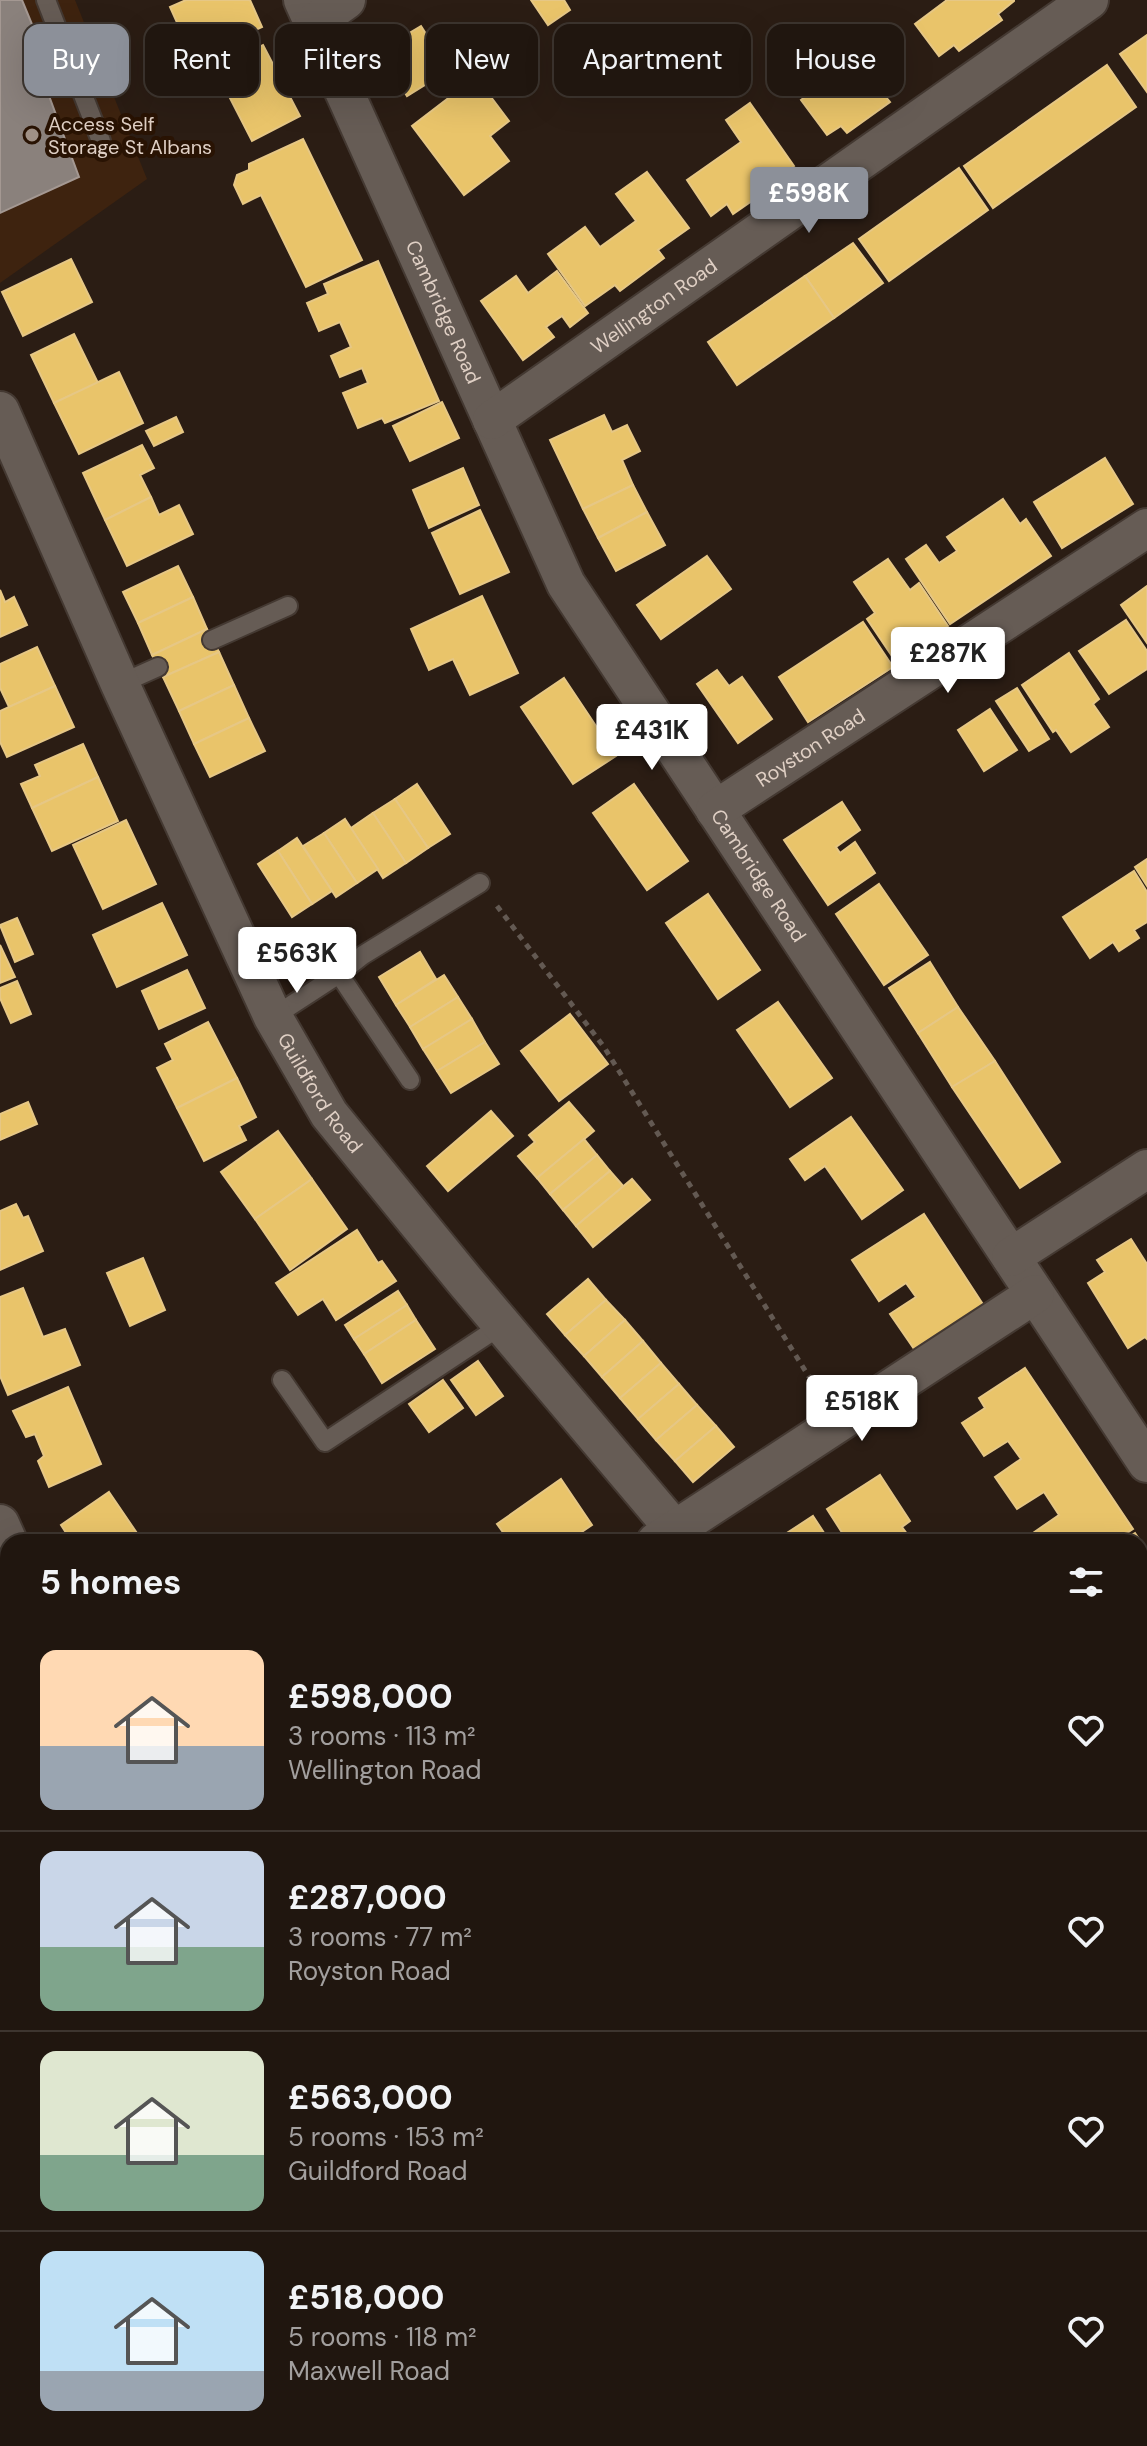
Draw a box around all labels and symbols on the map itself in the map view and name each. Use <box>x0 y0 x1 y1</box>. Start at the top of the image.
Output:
place label: Access Self Storage St Albans <box>48 111 212 160</box>
marker: Access Self Storage St Albans <box>23 126 41 144</box>
pin: £598K <box>753 167 865 235</box>
street label: Cambridge Road <box>400 236 487 388</box>
street label: Wellington Road <box>586 253 722 360</box>
pin: £287K <box>892 627 1004 695</box>
street label: Royston Road <box>751 703 870 793</box>
pin: £431K <box>596 704 708 772</box>
street label: Cambridge Road <box>705 804 812 947</box>
pin: £563K <box>241 927 353 995</box>
street label: Guildford Road <box>272 1028 368 1158</box>
pin: £518K <box>806 1375 918 1443</box>

